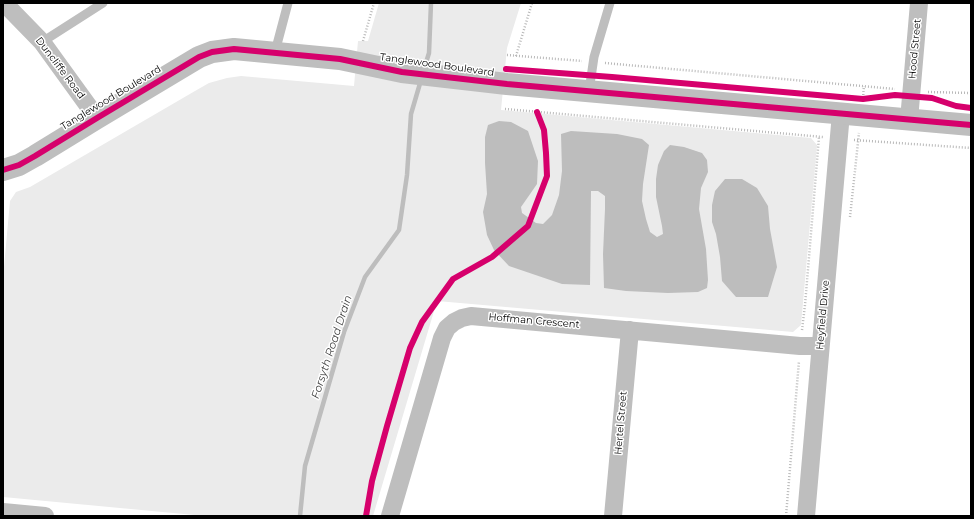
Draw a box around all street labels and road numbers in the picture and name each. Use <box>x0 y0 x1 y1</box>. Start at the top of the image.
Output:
street label: Hood Street <box>906 18 924 80</box>
street label: Duncliffe Road <box>33 35 87 101</box>
street label: Tanglewood Boulevard <box>379 51 495 79</box>
street label: Tanglewood Boulevard <box>59 63 163 133</box>
street label: Heyfield Drive <box>814 280 832 350</box>
street label: Hoffman Crescent <box>488 311 580 331</box>
street label: Hertel Street <box>612 391 630 455</box>

